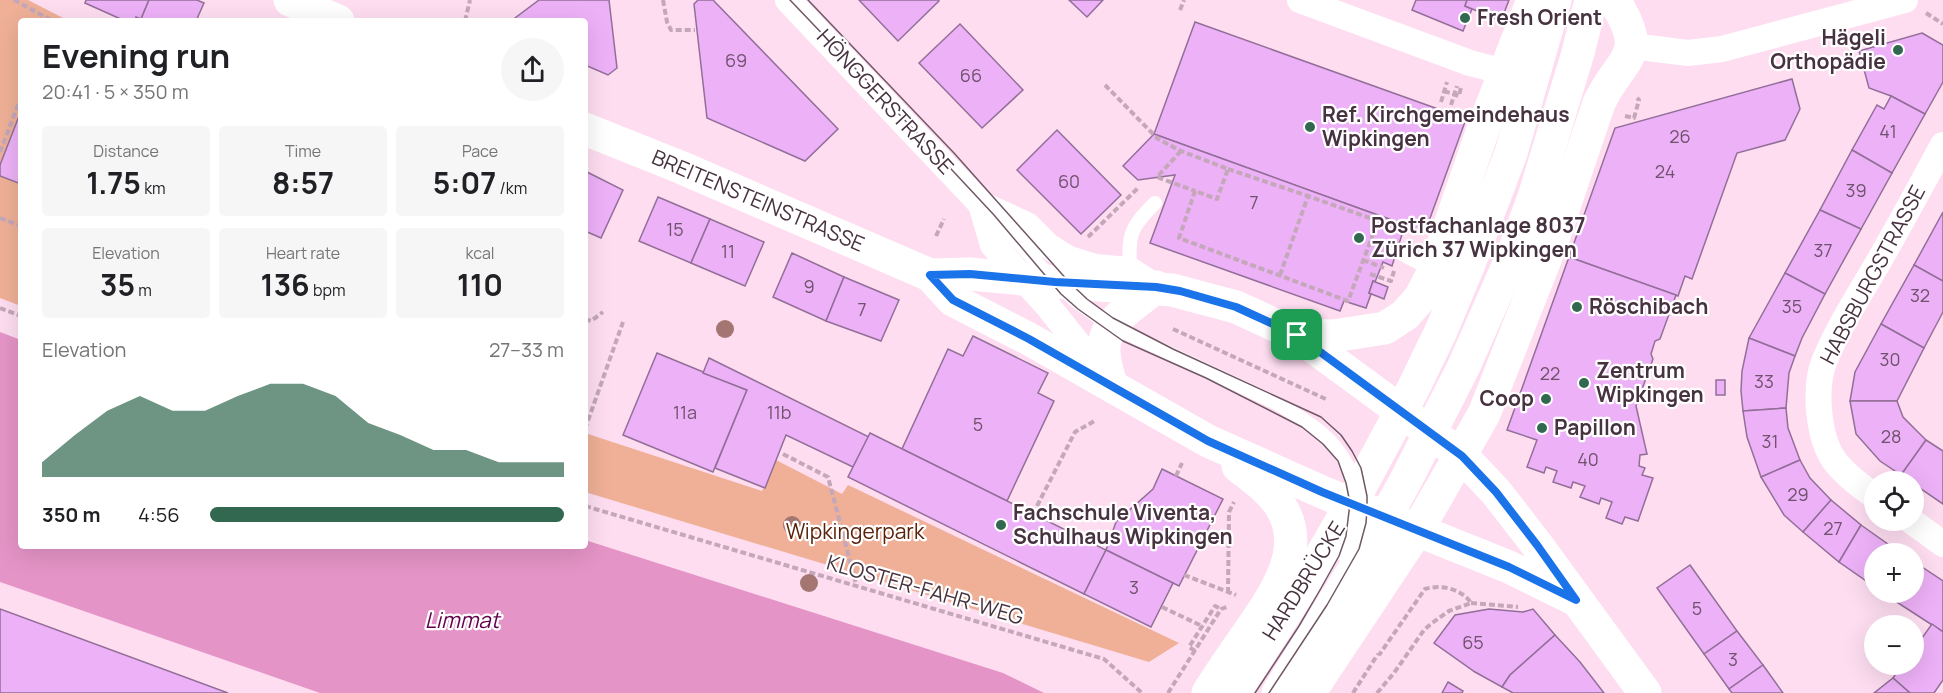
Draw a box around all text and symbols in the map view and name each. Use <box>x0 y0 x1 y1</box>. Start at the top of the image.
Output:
place label: Fresh Orient <box>1477 3 1602 31</box>
marker: Fresh Orient <box>1458 11 1472 25</box>
street label: HÖNGGERSTRASSE <box>811 23 960 180</box>
place label: Hägeli Orthopädie <box>1770 23 1886 75</box>
text: Evening run <box>42 33 230 78</box>
button: share <box>501 38 564 101</box>
marker: Hägeli Orthopädie <box>1891 43 1905 57</box>
house number: 69 <box>725 48 747 72</box>
house number: 66 <box>960 63 982 87</box>
text: 20:41 · 5 × 350 m <box>42 78 189 105</box>
place label: Ref. Kirchgemeindehaus Wipkingen <box>1322 100 1570 152</box>
house number: 41 <box>1879 119 1897 143</box>
marker: Ref. Kirchgemeindehaus Wipkingen <box>1303 120 1317 134</box>
house number: 26 <box>1669 124 1691 148</box>
text: Distance <box>93 140 159 162</box>
text: Time <box>285 140 321 162</box>
text: Pace <box>462 140 498 162</box>
street label: BREITENSTEINSTRASSE <box>648 143 869 258</box>
house number: 24 <box>1655 159 1675 183</box>
text: 1.75 <box>86 162 141 203</box>
text: 8:57 <box>272 162 334 203</box>
text: 5:07 <box>433 162 496 203</box>
house number: 60 <box>1058 169 1080 193</box>
text: km <box>141 177 166 199</box>
text: /km <box>496 177 527 199</box>
house number: 39 <box>1845 178 1867 202</box>
street label: HABSBURGSTRASSE <box>1813 180 1931 369</box>
house number: 7 <box>1249 190 1259 214</box>
place label: Postfachanlage 8037 Zürich 37 Wipkingen <box>1371 211 1585 263</box>
house number: 15 <box>666 217 684 241</box>
marker: Postfachanlage 8037 Zürich 37 Wipkingen <box>1352 231 1366 245</box>
house number: 37 <box>1814 238 1833 262</box>
house number: 11 <box>721 239 735 263</box>
text: Elevation <box>92 242 160 264</box>
text: Heart rate <box>266 242 340 264</box>
text: kcal <box>465 242 495 264</box>
text: 35 <box>100 264 135 305</box>
text: 136 <box>261 264 310 305</box>
text: 110 <box>457 264 503 305</box>
house number: 9 <box>803 274 815 298</box>
text: m <box>135 279 152 301</box>
text: bpm <box>310 279 345 301</box>
house number: 32 <box>1910 283 1930 307</box>
place label: Röschibach <box>1589 292 1708 320</box>
house number: 35 <box>1782 294 1802 318</box>
house number: 7 <box>857 297 867 321</box>
marker: Röschibach <box>1570 300 1584 314</box>
pin <box>1271 309 1322 360</box>
icon: arrive <box>1280 318 1313 351</box>
text: Elevation <box>42 336 126 363</box>
text: 27–33 m <box>489 336 564 363</box>
house number: 30 <box>1880 347 1900 371</box>
place label: Zentrum Wipkingen <box>1596 356 1704 408</box>
house number: 22 <box>1540 361 1560 385</box>
house number: 33 <box>1754 369 1774 393</box>
marker: Zentrum Wipkingen <box>1577 376 1591 390</box>
place label: Coop <box>1480 384 1534 412</box>
marker: Coop <box>1539 392 1553 406</box>
house number: 11a <box>673 400 697 424</box>
house number: 11b <box>767 400 791 424</box>
house number: 5 <box>973 412 983 436</box>
place label: Papillon <box>1554 413 1636 441</box>
marker: Papillon <box>1535 421 1549 435</box>
house number: 28 <box>1881 424 1901 448</box>
house number: 31 <box>1762 429 1778 453</box>
house number: 40 <box>1577 447 1599 471</box>
map controls <box>1864 471 1924 675</box>
button: locate <box>1864 471 1924 531</box>
house number: 29 <box>1787 482 1809 506</box>
place label: Fachschule Viventa, Schulhaus Wipkingen <box>1013 498 1233 550</box>
text: 350 m <box>42 501 101 528</box>
text: 4:56 <box>138 501 180 528</box>
street label: HARDBRÜCKE <box>1255 516 1351 645</box>
house number: 27 <box>1823 516 1843 540</box>
park label: Wipkingerpark <box>786 517 925 545</box>
marker: Fachschule Viventa, Schulhaus Wipkingen <box>994 518 1008 532</box>
button: + <box>1864 543 1924 603</box>
street label: KLOSTER-FAHR-WEG <box>824 548 1027 631</box>
house number: 3 <box>1129 575 1139 599</box>
house number: 5 <box>1692 596 1702 620</box>
water label: Limmat <box>425 605 502 635</box>
button: − <box>1864 615 1924 675</box>
house number: 65 <box>1462 630 1484 654</box>
house number: 3 <box>1728 647 1738 671</box>

